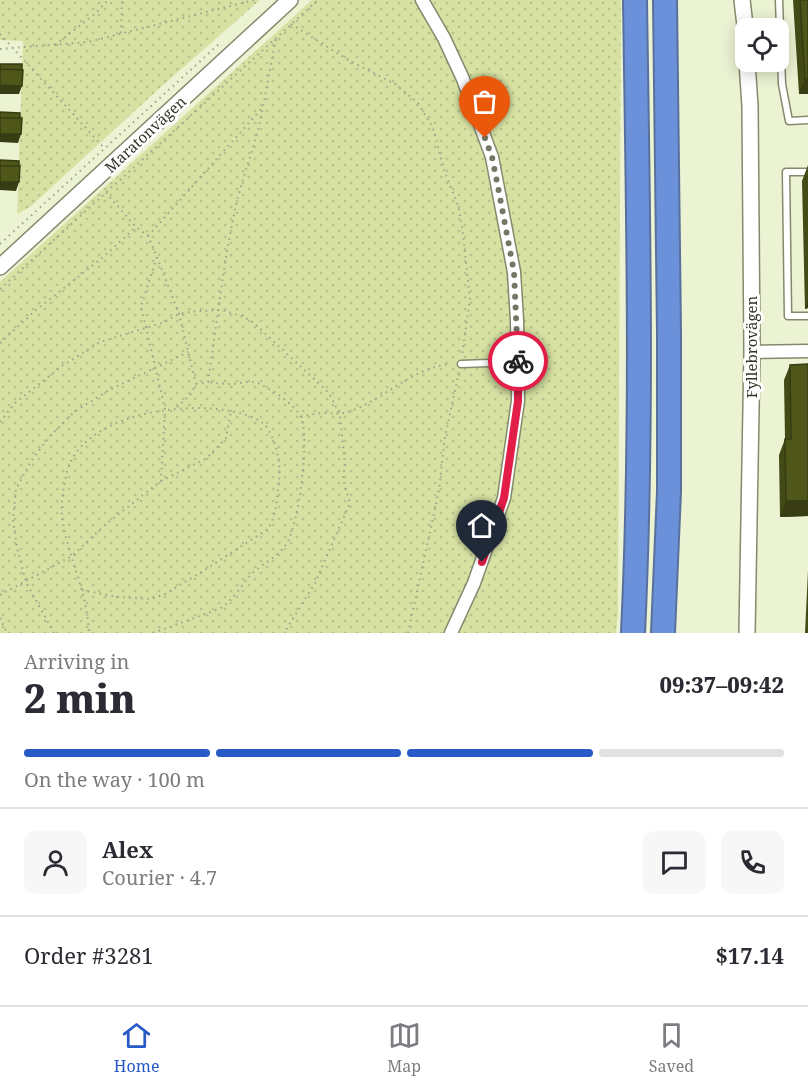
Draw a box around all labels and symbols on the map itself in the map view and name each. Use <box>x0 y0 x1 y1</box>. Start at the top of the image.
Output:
pin <box>459 76 510 138</box>
street label: Maratonvägen <box>100 91 190 177</box>
street label: Fyllebrovägen <box>741 295 761 398</box>
courier <box>488 331 548 391</box>
pin <box>456 500 507 562</box>

